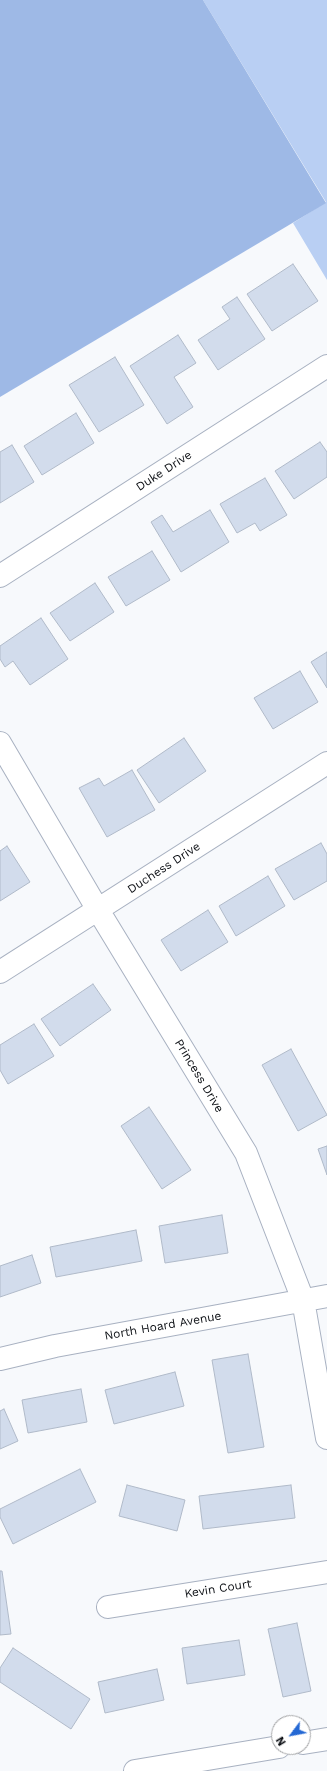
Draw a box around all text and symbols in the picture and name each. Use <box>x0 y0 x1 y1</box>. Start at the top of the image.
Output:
street label: Duke Drive <box>133 448 195 494</box>
street label: Duchess Drive <box>125 839 203 897</box>
street label: Princess Drive <box>171 1037 227 1115</box>
street label: North Hoard Avenue <box>103 1309 223 1343</box>
street label: Kevin Court <box>184 1577 252 1601</box>
north arrow <box>271 1715 311 1755</box>
text: N <box>274 1734 289 1748</box>

